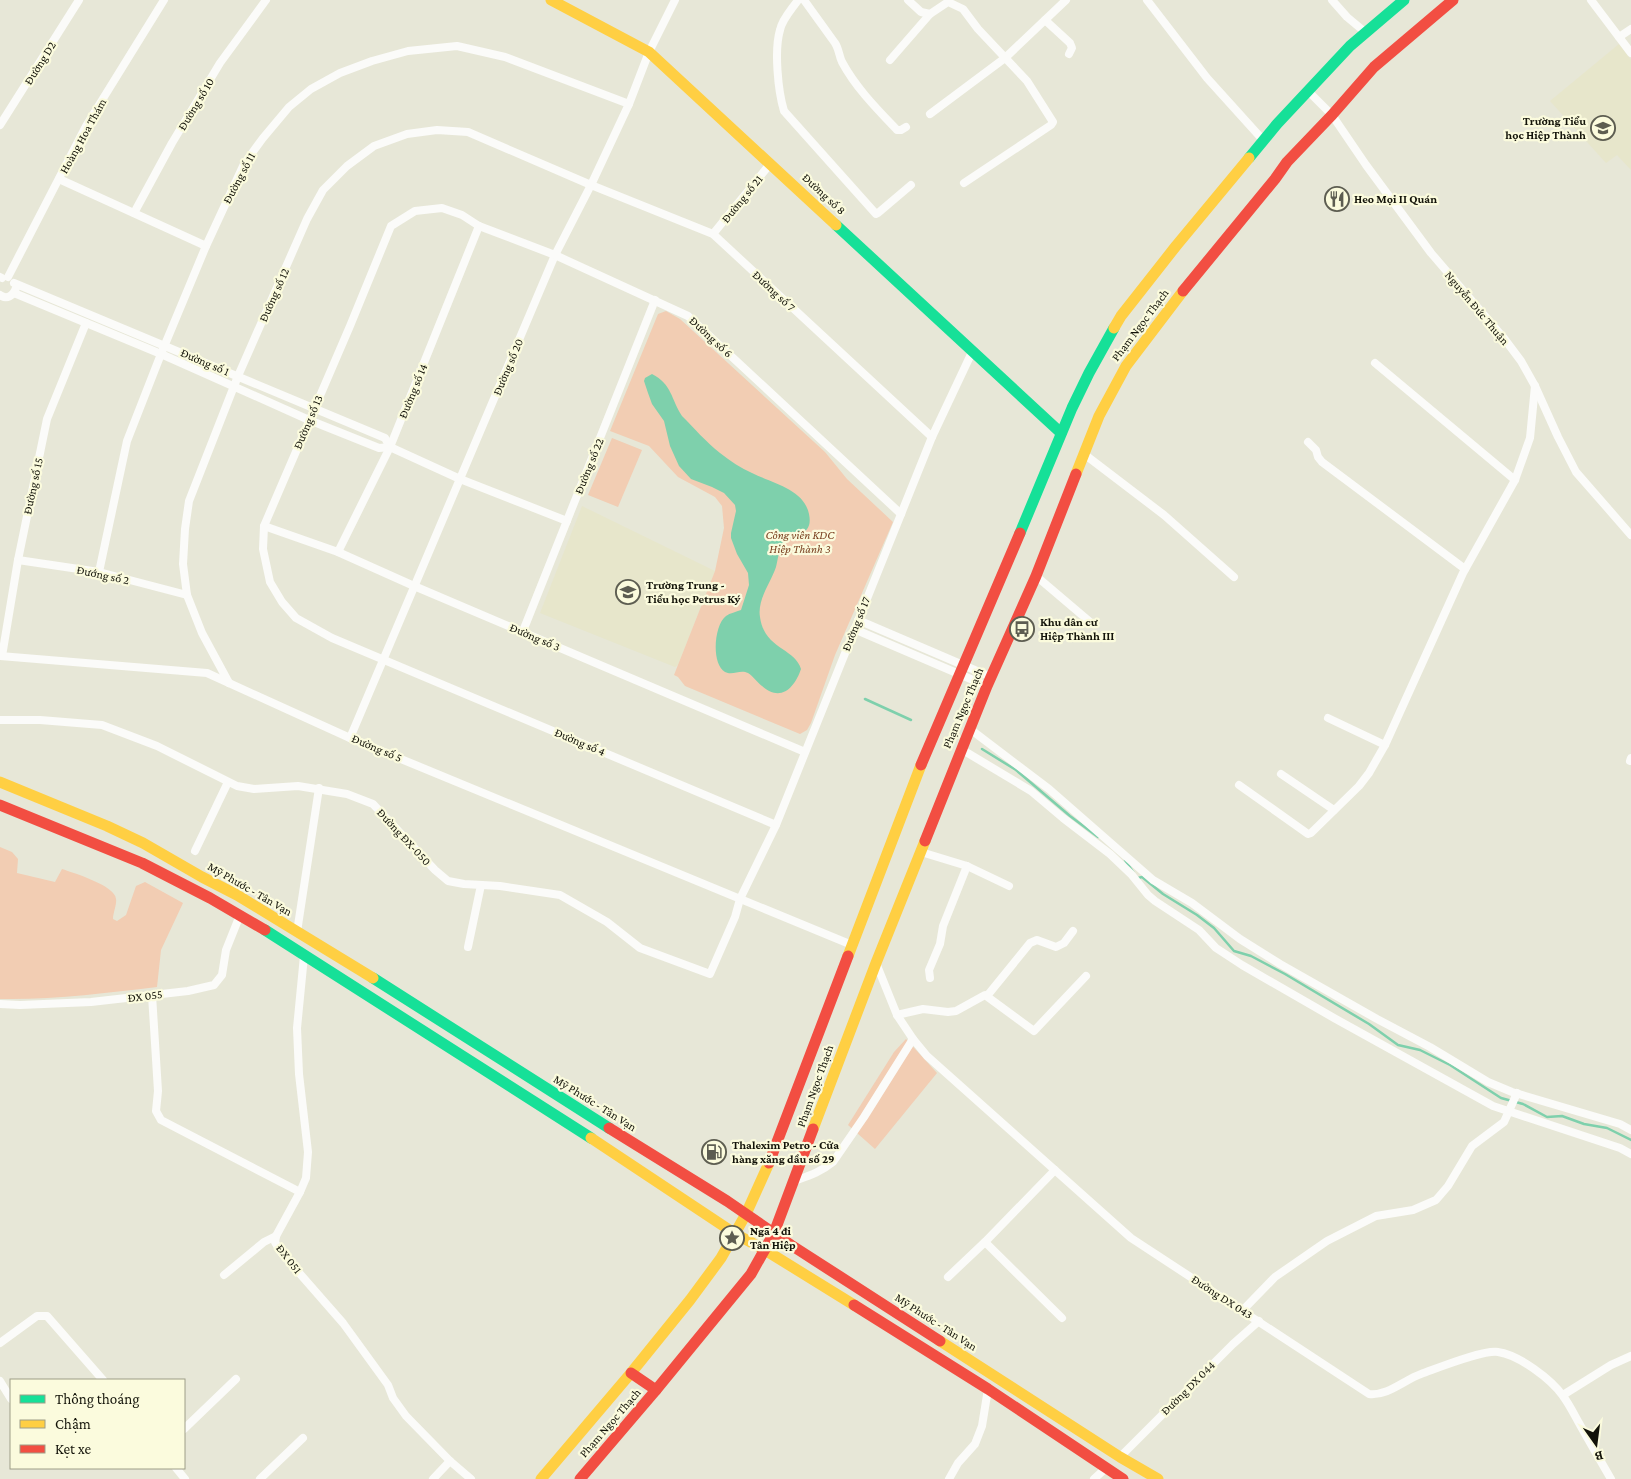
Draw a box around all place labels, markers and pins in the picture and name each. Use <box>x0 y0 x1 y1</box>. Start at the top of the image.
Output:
place label: Trường Tiểu học Hiệp Thành <box>1505 114 1586 142</box>
school or university icon: Trường Tiểu học Hiệp Thành <box>1590 115 1616 141</box>
restaurant icon: Heo Mọi II Quán <box>1324 186 1350 212</box>
place label: Heo Mọi II Quán <box>1354 192 1437 206</box>
place label: Trường Trung - Tiểu học Petrus Ký <box>646 578 740 606</box>
school or university icon: Trường Trung - Tiểu học Petrus Ký <box>615 579 641 605</box>
place label: Khu dân cư Hiệp Thành III <box>1040 615 1114 643</box>
bus stop icon: Khu dân cư Hiệp Thành III <box>1009 616 1035 642</box>
place label: Thalexim Petro - Cửa hàng xăng dầu số 29 <box>732 1138 839 1166</box>
fuel station icon: Thalexim Petro - Cửa hàng xăng dầu số 29 <box>701 1139 727 1165</box>
place label: Ngã 4 đi Tân Hiệp <box>750 1224 796 1252</box>
place icon: Ngã 4 đi Tân Hiệp <box>719 1225 745 1251</box>

